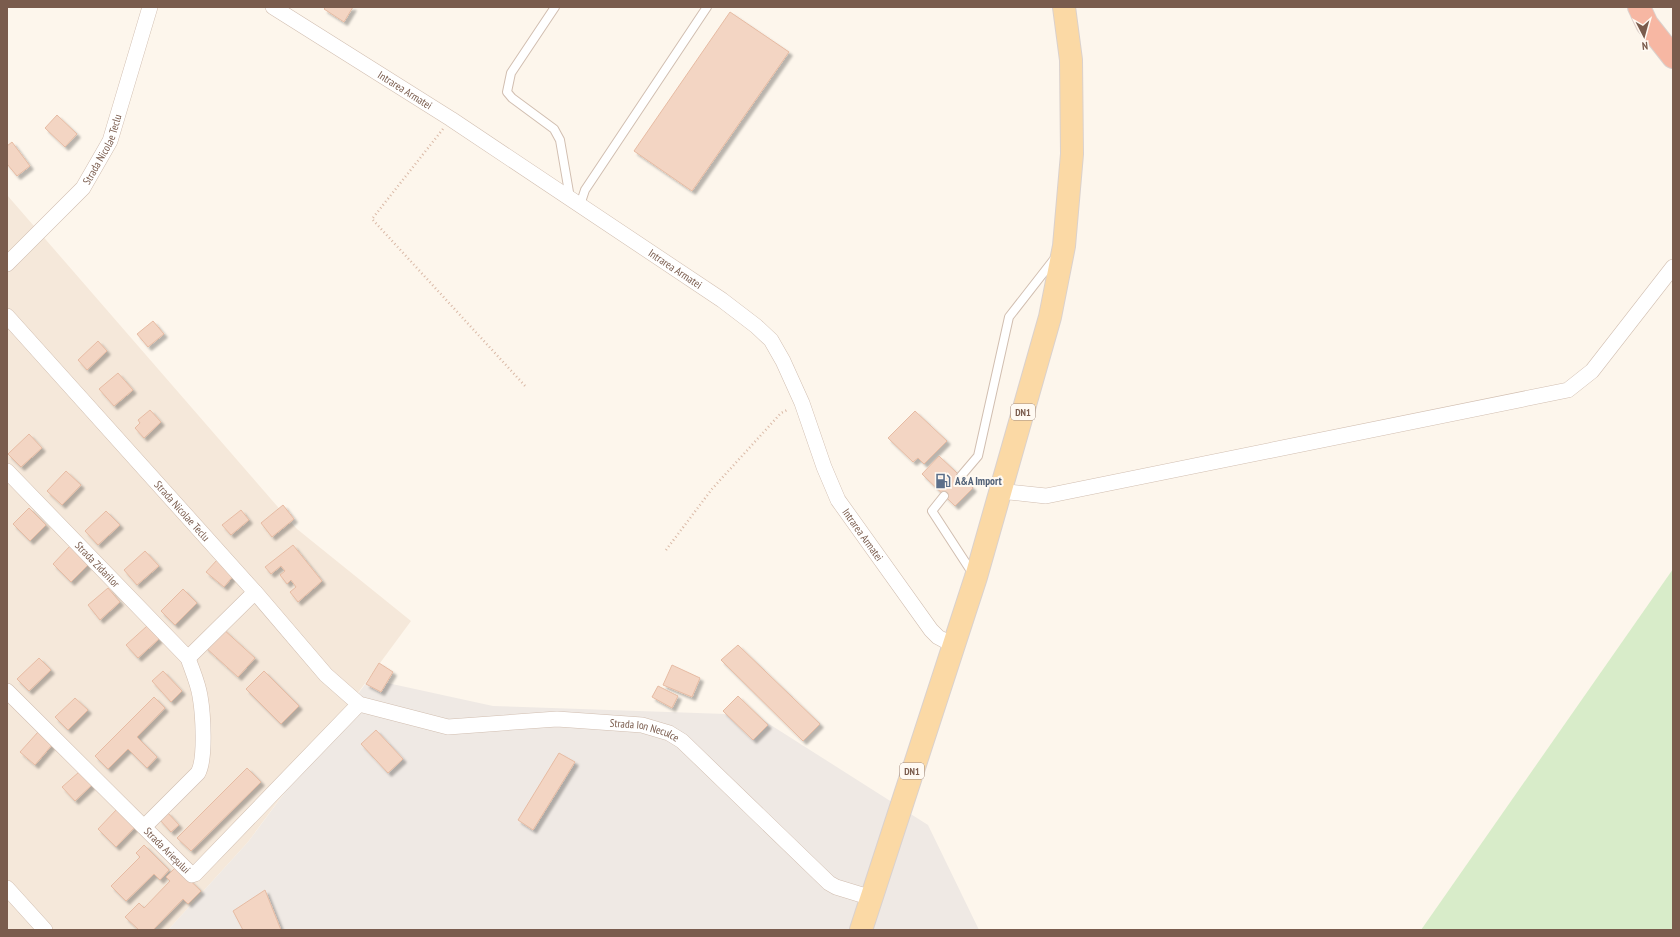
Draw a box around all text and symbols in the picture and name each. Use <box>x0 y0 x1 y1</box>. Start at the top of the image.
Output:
north arrow <box>1624 16 1664 56</box>
text: N <box>1641 39 1649 53</box>
street label: Intrarea Armatei <box>375 68 435 112</box>
street label: Strada Nicolae Teclu <box>80 112 125 187</box>
street label: Intrarea Armatei <box>646 246 705 292</box>
road number: DN1 <box>1011 404 1035 420</box>
fuel station icon: A&A Import <box>934 472 952 490</box>
place label: A&A Import <box>954 474 1002 488</box>
street label: Strada Nicolae Teclu <box>151 478 213 544</box>
street label: Intrarea Armatei <box>839 506 886 564</box>
street label: Strada Zidarilor <box>72 538 123 590</box>
street label: Strada Ion Neculce <box>609 716 682 745</box>
road number: DN1 <box>900 763 924 779</box>
street label: Strada Arieșului <box>141 824 193 876</box>

